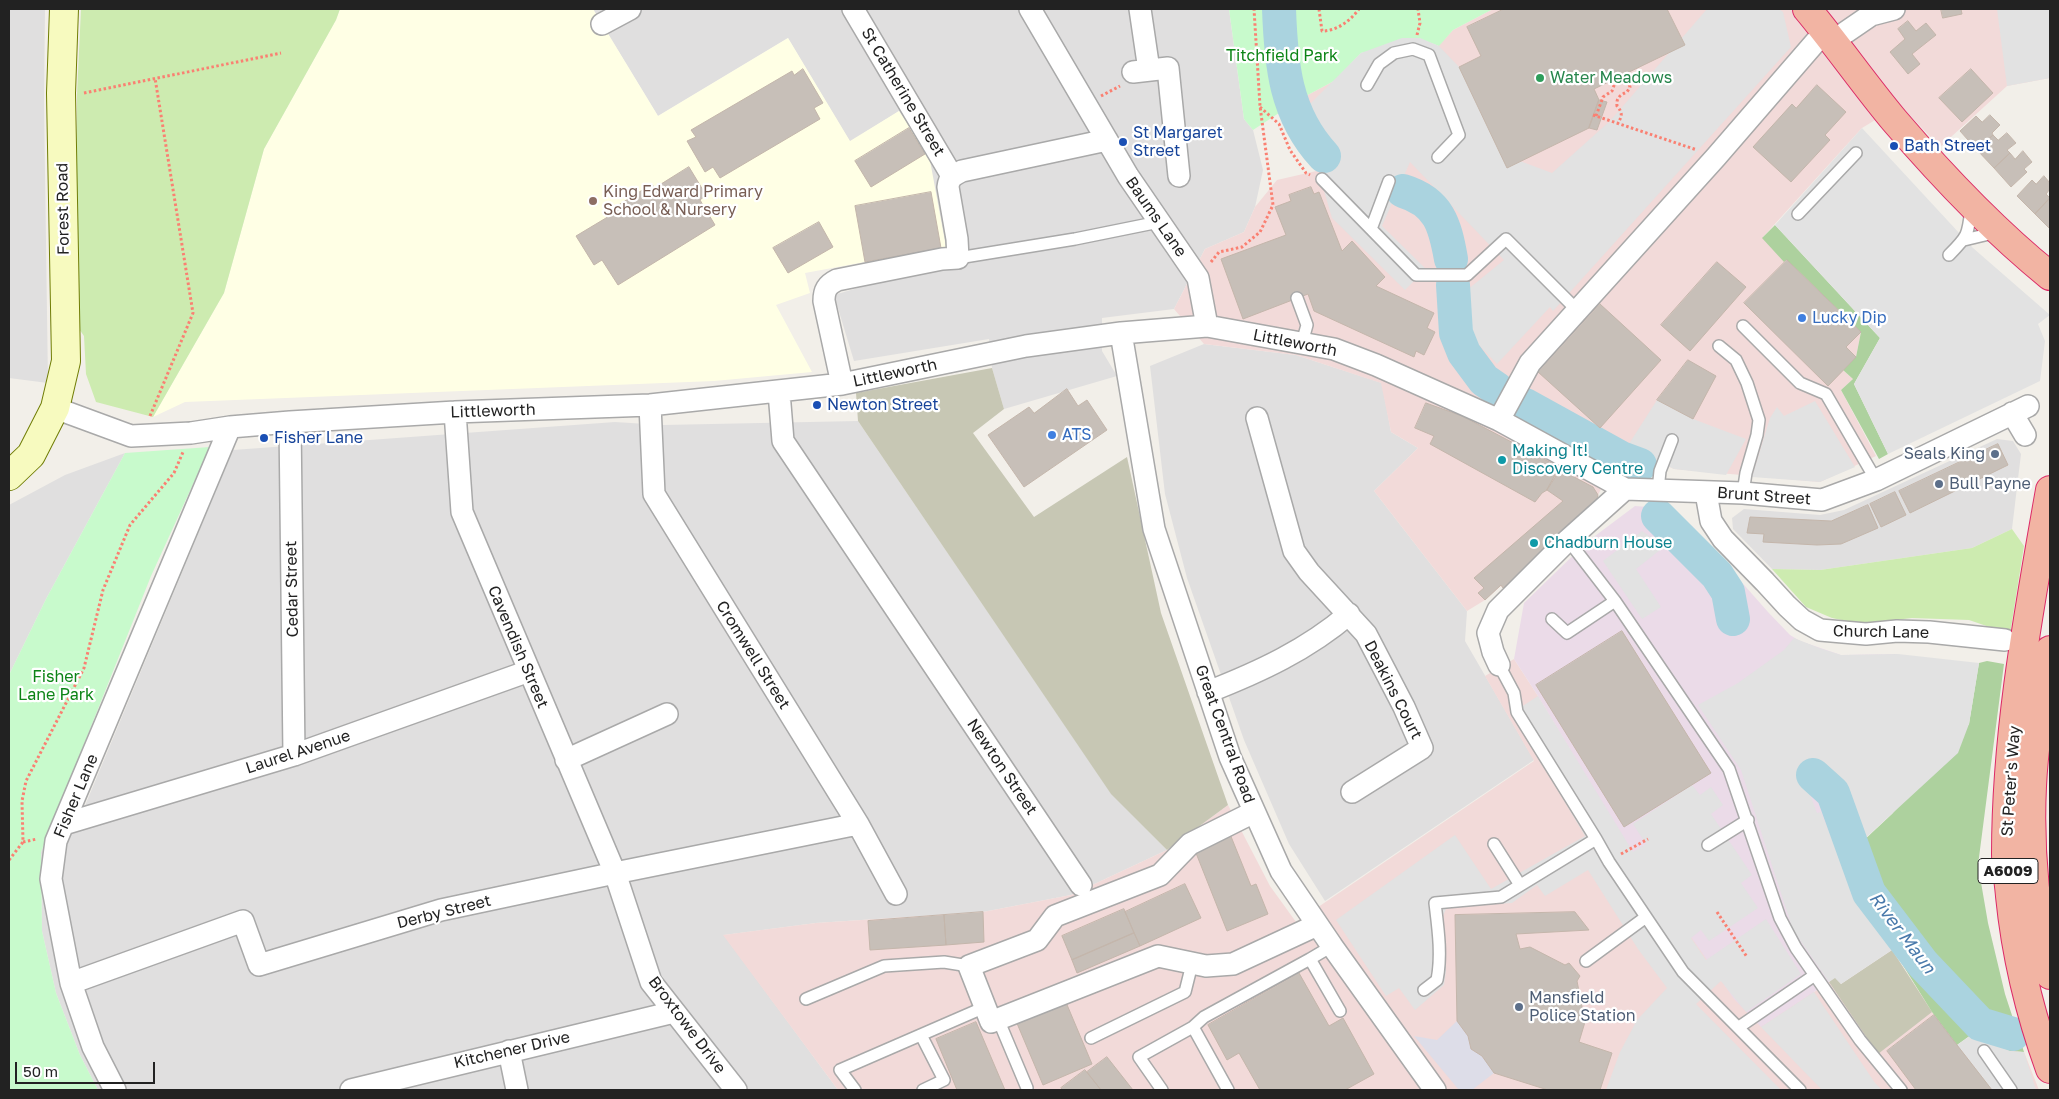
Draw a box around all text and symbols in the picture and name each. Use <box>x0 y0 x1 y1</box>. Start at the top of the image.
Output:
street label: St Catherine Street <box>857 24 949 160</box>
park label: Titchfield Park <box>1226 46 1338 66</box>
place label: Water Meadows <box>1550 68 1672 88</box>
marker: Water Meadows <box>1534 72 1546 84</box>
place label: St Margaret Street <box>1133 123 1223 161</box>
marker: St Margaret Street <box>1117 136 1129 148</box>
place label: Bath Street <box>1904 136 1991 156</box>
marker: Bath Street <box>1888 140 1900 152</box>
street label: Forest Road <box>53 163 73 255</box>
street label: Baums Lane <box>1121 173 1191 261</box>
place label: King Edward Primary School & Nursery <box>603 182 763 220</box>
marker: King Edward Primary School & Nursery <box>587 195 599 207</box>
place label: Lucky Dip <box>1812 308 1887 328</box>
marker: Lucky Dip <box>1796 312 1808 324</box>
street label: Littleworth <box>1251 325 1339 361</box>
street label: Littleworth <box>851 355 939 391</box>
place label: Newton Street <box>827 395 939 415</box>
marker: Newton Street <box>811 399 823 411</box>
street label: Littleworth <box>450 400 536 422</box>
place label: ATS <box>1062 425 1091 445</box>
place label: Fisher Lane <box>274 428 363 448</box>
marker: ATS <box>1046 429 1058 441</box>
marker: Fisher Lane <box>258 432 270 444</box>
place label: Making It! Discovery Centre <box>1512 441 1643 479</box>
place label: Seals King <box>1904 444 1985 464</box>
marker: Seals King <box>1989 448 2001 460</box>
marker: Making It! Discovery Centre <box>1496 454 1508 466</box>
place label: Bull Payne <box>1949 474 2031 494</box>
marker: Bull Payne <box>1933 478 1945 490</box>
street label: Brunt Street <box>1716 483 1812 509</box>
place label: Chadburn House <box>1544 533 1672 553</box>
marker: Chadburn House <box>1528 537 1540 549</box>
street label: Cedar Street <box>282 541 302 637</box>
street label: Cavendish Street <box>484 583 552 711</box>
street label: Cromwell Street <box>712 597 794 713</box>
street label: Church Lane <box>1833 622 1929 642</box>
street label: Deakins Court <box>1360 637 1426 743</box>
street label: Great Central Road <box>1191 662 1259 806</box>
park label: Fisher Lane Park <box>18 667 94 705</box>
street label: Newton Street <box>963 715 1041 819</box>
street label: St Peter's Way <box>1998 725 2024 837</box>
street label: Laurel Avenue <box>243 726 353 778</box>
street label: Fisher Lane <box>50 751 102 841</box>
road number: A6009 <box>1978 858 2038 884</box>
water label: River Maun <box>1864 888 1940 978</box>
street label: Derby Street <box>395 891 493 933</box>
street label: Broxtowe Drive <box>644 973 730 1077</box>
place label: Mansfield Police Station <box>1529 988 1636 1026</box>
marker: Mansfield Police Station <box>1513 1001 1525 1013</box>
street label: Kitchener Drive <box>452 1027 572 1073</box>
scale bar <box>18 1052 158 1084</box>
text: 50 m <box>23 1062 58 1080</box>

